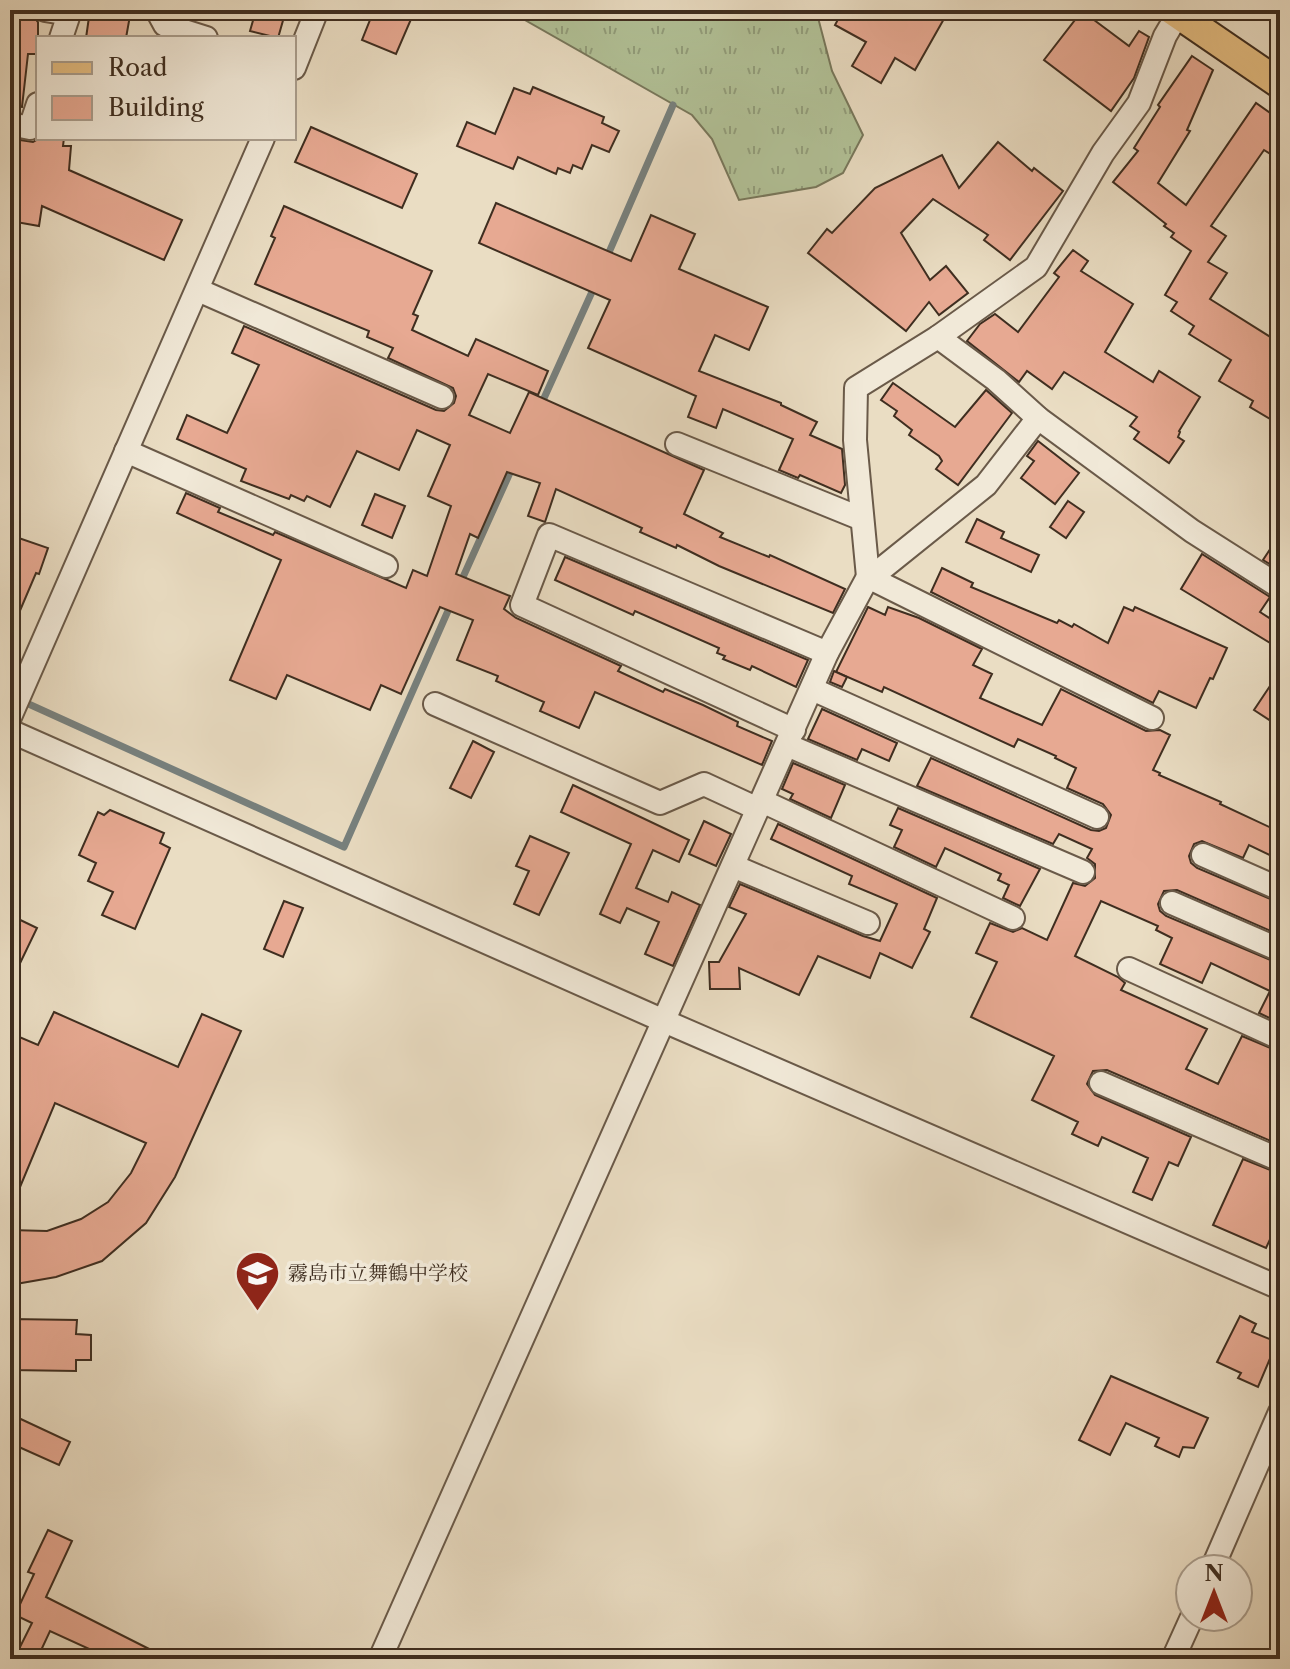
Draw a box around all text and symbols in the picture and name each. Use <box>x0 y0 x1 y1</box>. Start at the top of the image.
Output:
legend <box>36 36 296 140</box>
text: Road <box>108 53 168 82</box>
text: Building <box>108 93 204 122</box>
school or university icon: 霧島市立舞鶴中学校 <box>233 1249 281 1312</box>
place label: 霧島市立舞鶴中学校 <box>288 1261 468 1285</box>
north arrow <box>1174 1553 1254 1633</box>
text: N <box>1204 1560 1224 1587</box>

